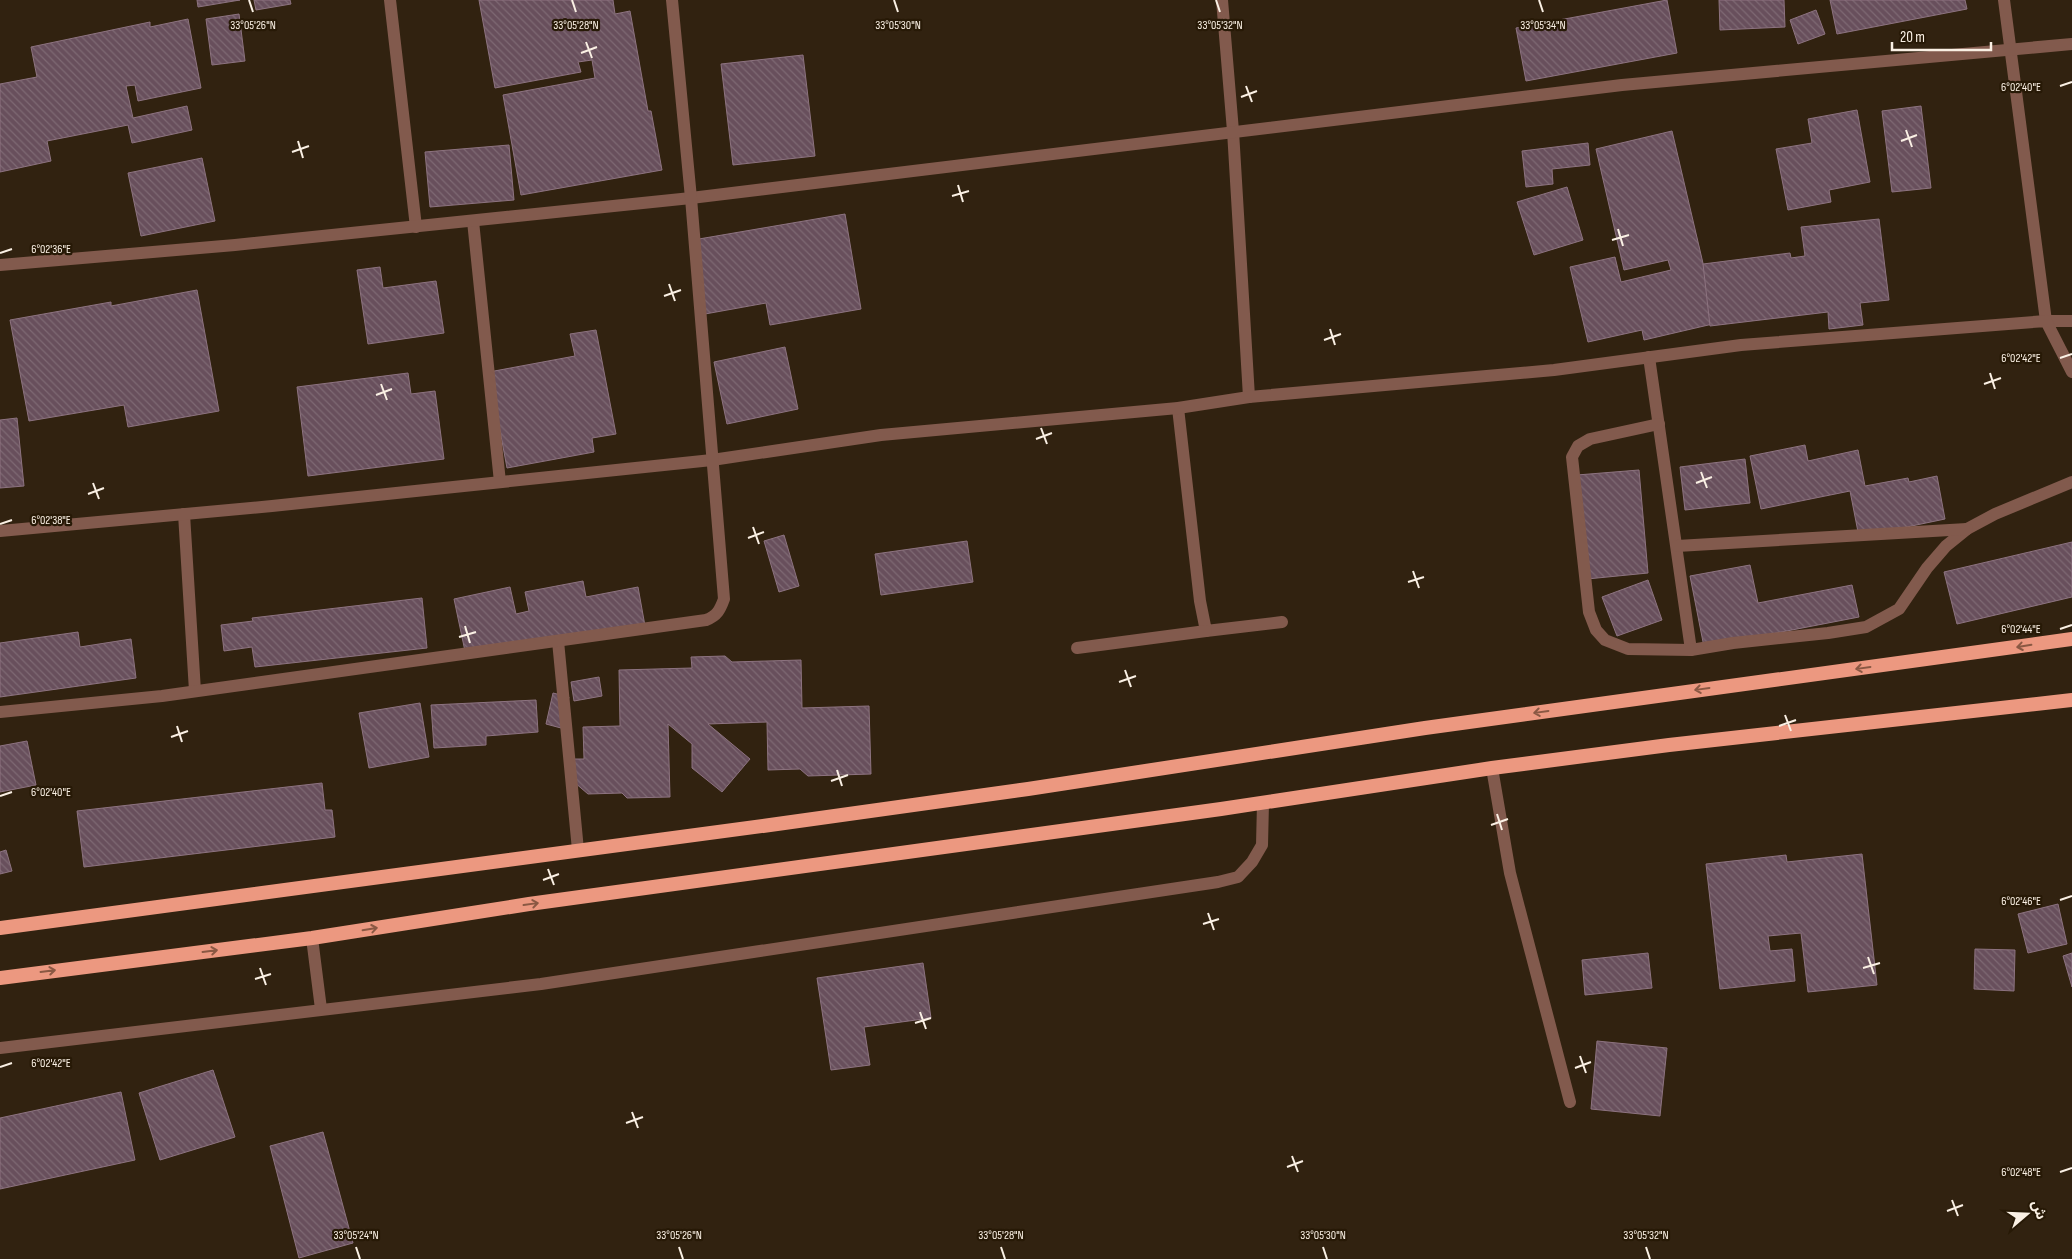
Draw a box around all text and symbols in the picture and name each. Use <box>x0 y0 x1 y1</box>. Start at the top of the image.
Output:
text: 33°05'26"N <box>230 18 276 33</box>
text: 33°05'28"N <box>553 18 599 33</box>
text: 33°05'30"N <box>875 18 921 33</box>
text: 33°05'32"N <box>1197 18 1243 33</box>
text: 33°05'34"N <box>1520 18 1566 33</box>
scale bar <box>1892 20 1991 52</box>
text: 20 m <box>1900 28 1925 47</box>
text: 6°02'40"E <box>2001 80 2041 95</box>
text: 6°02'36"E <box>31 242 71 257</box>
text: 6°02'42"E <box>2001 351 2041 366</box>
text: 6°02'38"E <box>31 513 71 528</box>
text: 6°02'44"E <box>2001 622 2041 637</box>
one-way arrow <box>2016 642 2032 652</box>
one-way arrow <box>1855 663 1871 673</box>
one-way arrow <box>1694 684 1710 694</box>
one-way arrow <box>1533 707 1549 717</box>
text: 6°02'40"E <box>31 785 71 800</box>
text: 6°02'46"E <box>2001 894 2041 909</box>
one-way arrow <box>523 898 539 908</box>
one-way arrow <box>362 923 378 933</box>
one-way arrow <box>201 946 217 956</box>
one-way arrow <box>40 966 56 976</box>
text: 6°02'42"E <box>31 1056 71 1071</box>
text: 6°02'48"E <box>2001 1165 2041 1180</box>
north arrow <box>2002 1189 2052 1239</box>
text: ش <box>2028 1198 2050 1222</box>
text: 33°05'24"N <box>333 1228 379 1243</box>
text: 33°05'26"N <box>656 1228 702 1243</box>
text: 33°05'28"N <box>978 1228 1024 1243</box>
text: 33°05'30"N <box>1300 1228 1346 1243</box>
text: 33°05'32"N <box>1623 1228 1669 1243</box>

